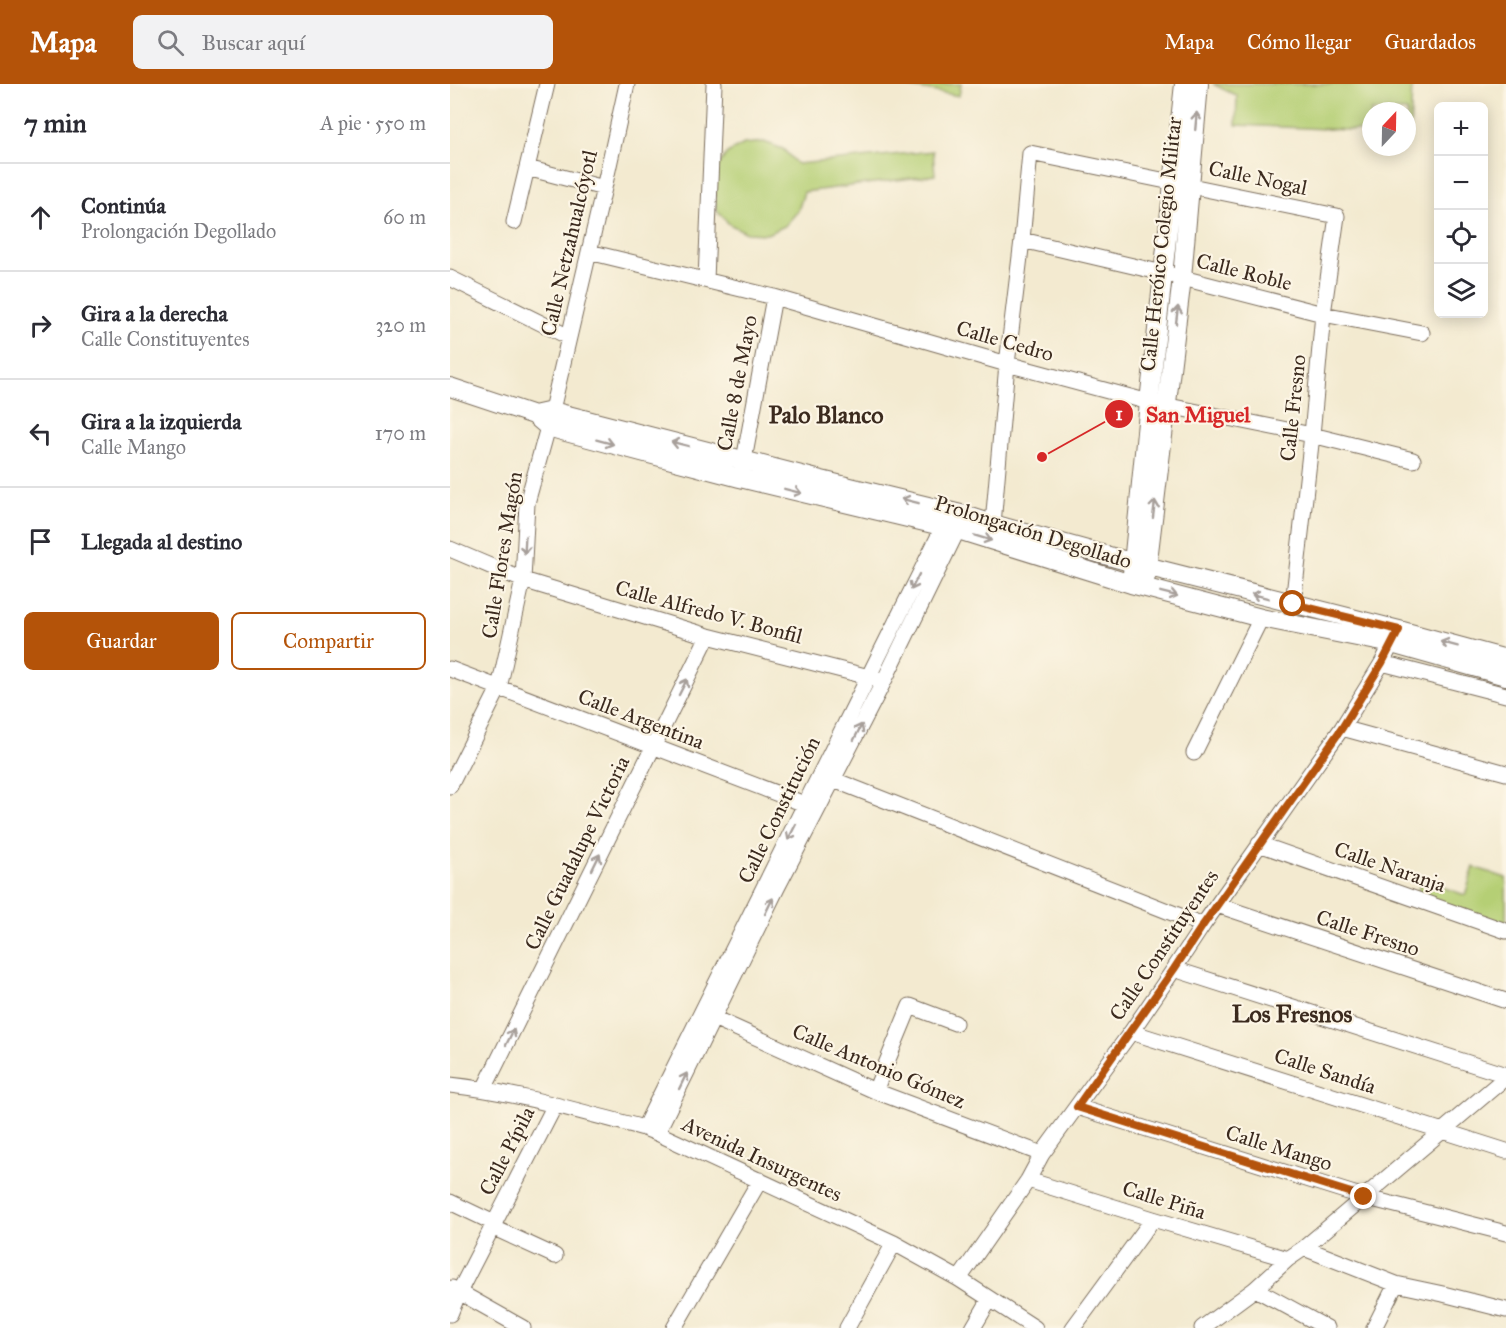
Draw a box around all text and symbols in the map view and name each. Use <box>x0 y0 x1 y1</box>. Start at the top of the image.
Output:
search box <box>133 15 553 69</box>
text: Mapa <box>30 25 97 60</box>
icon: search <box>154 26 187 59</box>
text: Buscar aquí <box>202 29 305 56</box>
text: Mapa <box>1164 29 1214 55</box>
text: Cómo llegar <box>1247 29 1351 55</box>
text: Guardados <box>1384 29 1476 55</box>
north arrow <box>1362 102 1416 156</box>
map controls <box>1434 102 1488 318</box>
button: + <box>1434 102 1488 156</box>
text: 7 min <box>24 107 87 139</box>
text: A pie · 550 m <box>320 111 426 135</box>
one-way arrow <box>1191 112 1202 132</box>
street label: Calle Heróico Colegio Militar <box>1135 115 1187 373</box>
street label: Calle Netzahualcóyotl <box>535 147 603 339</box>
street label: Calle Nogal <box>1206 155 1310 201</box>
button: − <box>1434 156 1488 210</box>
text: Continúa <box>81 192 166 219</box>
icon: ahead <box>24 201 57 234</box>
text: 60 m <box>383 205 426 229</box>
button: locate <box>1434 210 1488 264</box>
text: Prolongación Degollado <box>81 219 276 243</box>
street label: Calle Roble <box>1194 248 1295 296</box>
button: layers <box>1434 264 1488 318</box>
text: Gira a la derecha <box>81 300 228 327</box>
one-way arrow <box>1172 306 1183 326</box>
icon: right <box>24 309 57 342</box>
text: 320 m <box>375 313 426 337</box>
street label: Calle 8 de Mayo <box>711 313 763 453</box>
street label: Calle Cedro <box>953 315 1057 367</box>
text: Calle Constituyentes <box>81 327 249 351</box>
street label: Calle Fresno <box>1274 353 1312 463</box>
callout: San Miguel <box>1104 394 1262 434</box>
district label: Palo Blanco <box>768 400 884 430</box>
text: San Miguel <box>1146 401 1251 428</box>
text: 1 <box>1115 403 1123 425</box>
text: Gira a la izquierda <box>81 408 242 435</box>
icon: left <box>24 417 57 450</box>
text: 170 m <box>375 421 426 445</box>
text: Calle Mango <box>81 435 186 459</box>
one-way arrow <box>595 437 614 448</box>
one-way arrow <box>671 437 690 449</box>
street label: Calle Flores Magón <box>476 470 528 640</box>
one-way arrow <box>784 485 803 497</box>
street label: Prolongación Degollado <box>931 490 1135 574</box>
one-way arrow <box>901 495 920 507</box>
one-way arrow <box>1149 500 1160 519</box>
icon: arrive <box>24 525 57 558</box>
text: Llegada al destino <box>81 528 242 555</box>
one-way arrow <box>973 533 992 544</box>
one-way arrow <box>520 535 531 555</box>
one-way arrow <box>909 573 921 591</box>
street label: Calle Alfredo V. Bonfil <box>612 574 806 650</box>
one-way arrow <box>1159 589 1178 601</box>
one-way arrow <box>1251 589 1270 601</box>
route start <box>1279 590 1305 616</box>
button: Guardar <box>24 612 219 670</box>
button: Compartir <box>231 612 426 670</box>
one-way arrow <box>1440 637 1459 649</box>
one-way arrow <box>677 679 689 696</box>
street label: Calle Argentina <box>574 683 708 755</box>
one-way arrow <box>853 724 864 742</box>
street label: Calle Constitución <box>732 732 826 888</box>
street label: Calle Guadalupe Victoria <box>519 752 635 954</box>
one-way arrow <box>785 823 797 841</box>
street label: Calle Naranja <box>1331 836 1449 898</box>
one-way arrow <box>591 853 603 871</box>
street label: Calle Constituyentes <box>1104 864 1224 1026</box>
one-way arrow <box>763 897 775 915</box>
street label: Calle Fresno <box>1313 904 1423 962</box>
district label: Los Fresnos <box>1232 999 1353 1029</box>
street label: Calle Antonio Gómez <box>788 1018 970 1114</box>
one-way arrow <box>505 1028 516 1046</box>
street label: Calle Sandía <box>1271 1042 1379 1100</box>
one-way arrow <box>677 1072 689 1090</box>
street label: Calle Pípila <box>474 1102 541 1200</box>
street label: Avenida Insurgentes <box>677 1110 846 1207</box>
street label: Calle Mango <box>1223 1119 1336 1177</box>
street label: Calle Piña <box>1119 1175 1209 1225</box>
route end <box>1350 1183 1376 1209</box>

